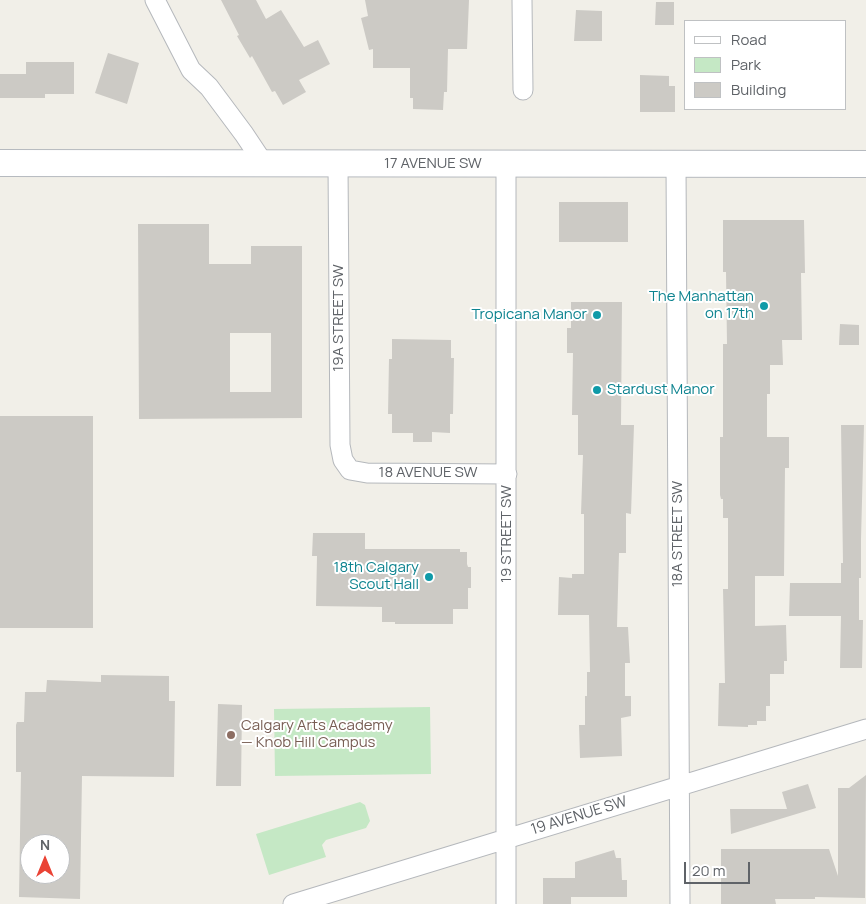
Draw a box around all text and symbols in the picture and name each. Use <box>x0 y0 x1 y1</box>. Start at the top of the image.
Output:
legend <box>684 20 846 110</box>
text: Road <box>731 29 767 50</box>
text: Park <box>731 54 761 75</box>
text: Building <box>731 79 786 100</box>
street label: 17 AVENUE SW <box>384 155 482 173</box>
street label: 19A STREET SW <box>330 264 348 372</box>
place label: The Manhattan on 17th <box>649 288 754 323</box>
marker: The Manhattan on 17th <box>758 300 770 312</box>
place label: Tropicana Manor <box>471 306 587 324</box>
marker: Tropicana Manor <box>591 309 603 321</box>
place label: Stardust Manor <box>607 381 715 399</box>
marker: Stardust Manor <box>591 384 603 396</box>
street label: 18 AVENUE SW <box>379 464 477 482</box>
street label: 18A STREET SW <box>669 481 687 587</box>
street label: 19 STREET SW <box>498 485 516 583</box>
place label: 18th Calgary Scout Hall <box>334 559 419 594</box>
marker: 18th Calgary Scout Hall <box>423 571 435 583</box>
place label: Calgary Arts Academy — Knob Hill Campus <box>241 717 393 752</box>
marker: Calgary Arts Academy — Knob Hill Campus <box>225 729 237 741</box>
street label: 19 AVENUE SW <box>529 793 629 839</box>
north arrow <box>20 834 70 884</box>
text: N <box>40 835 50 854</box>
scale bar <box>686 852 752 884</box>
text: 20 m <box>692 860 725 881</box>

